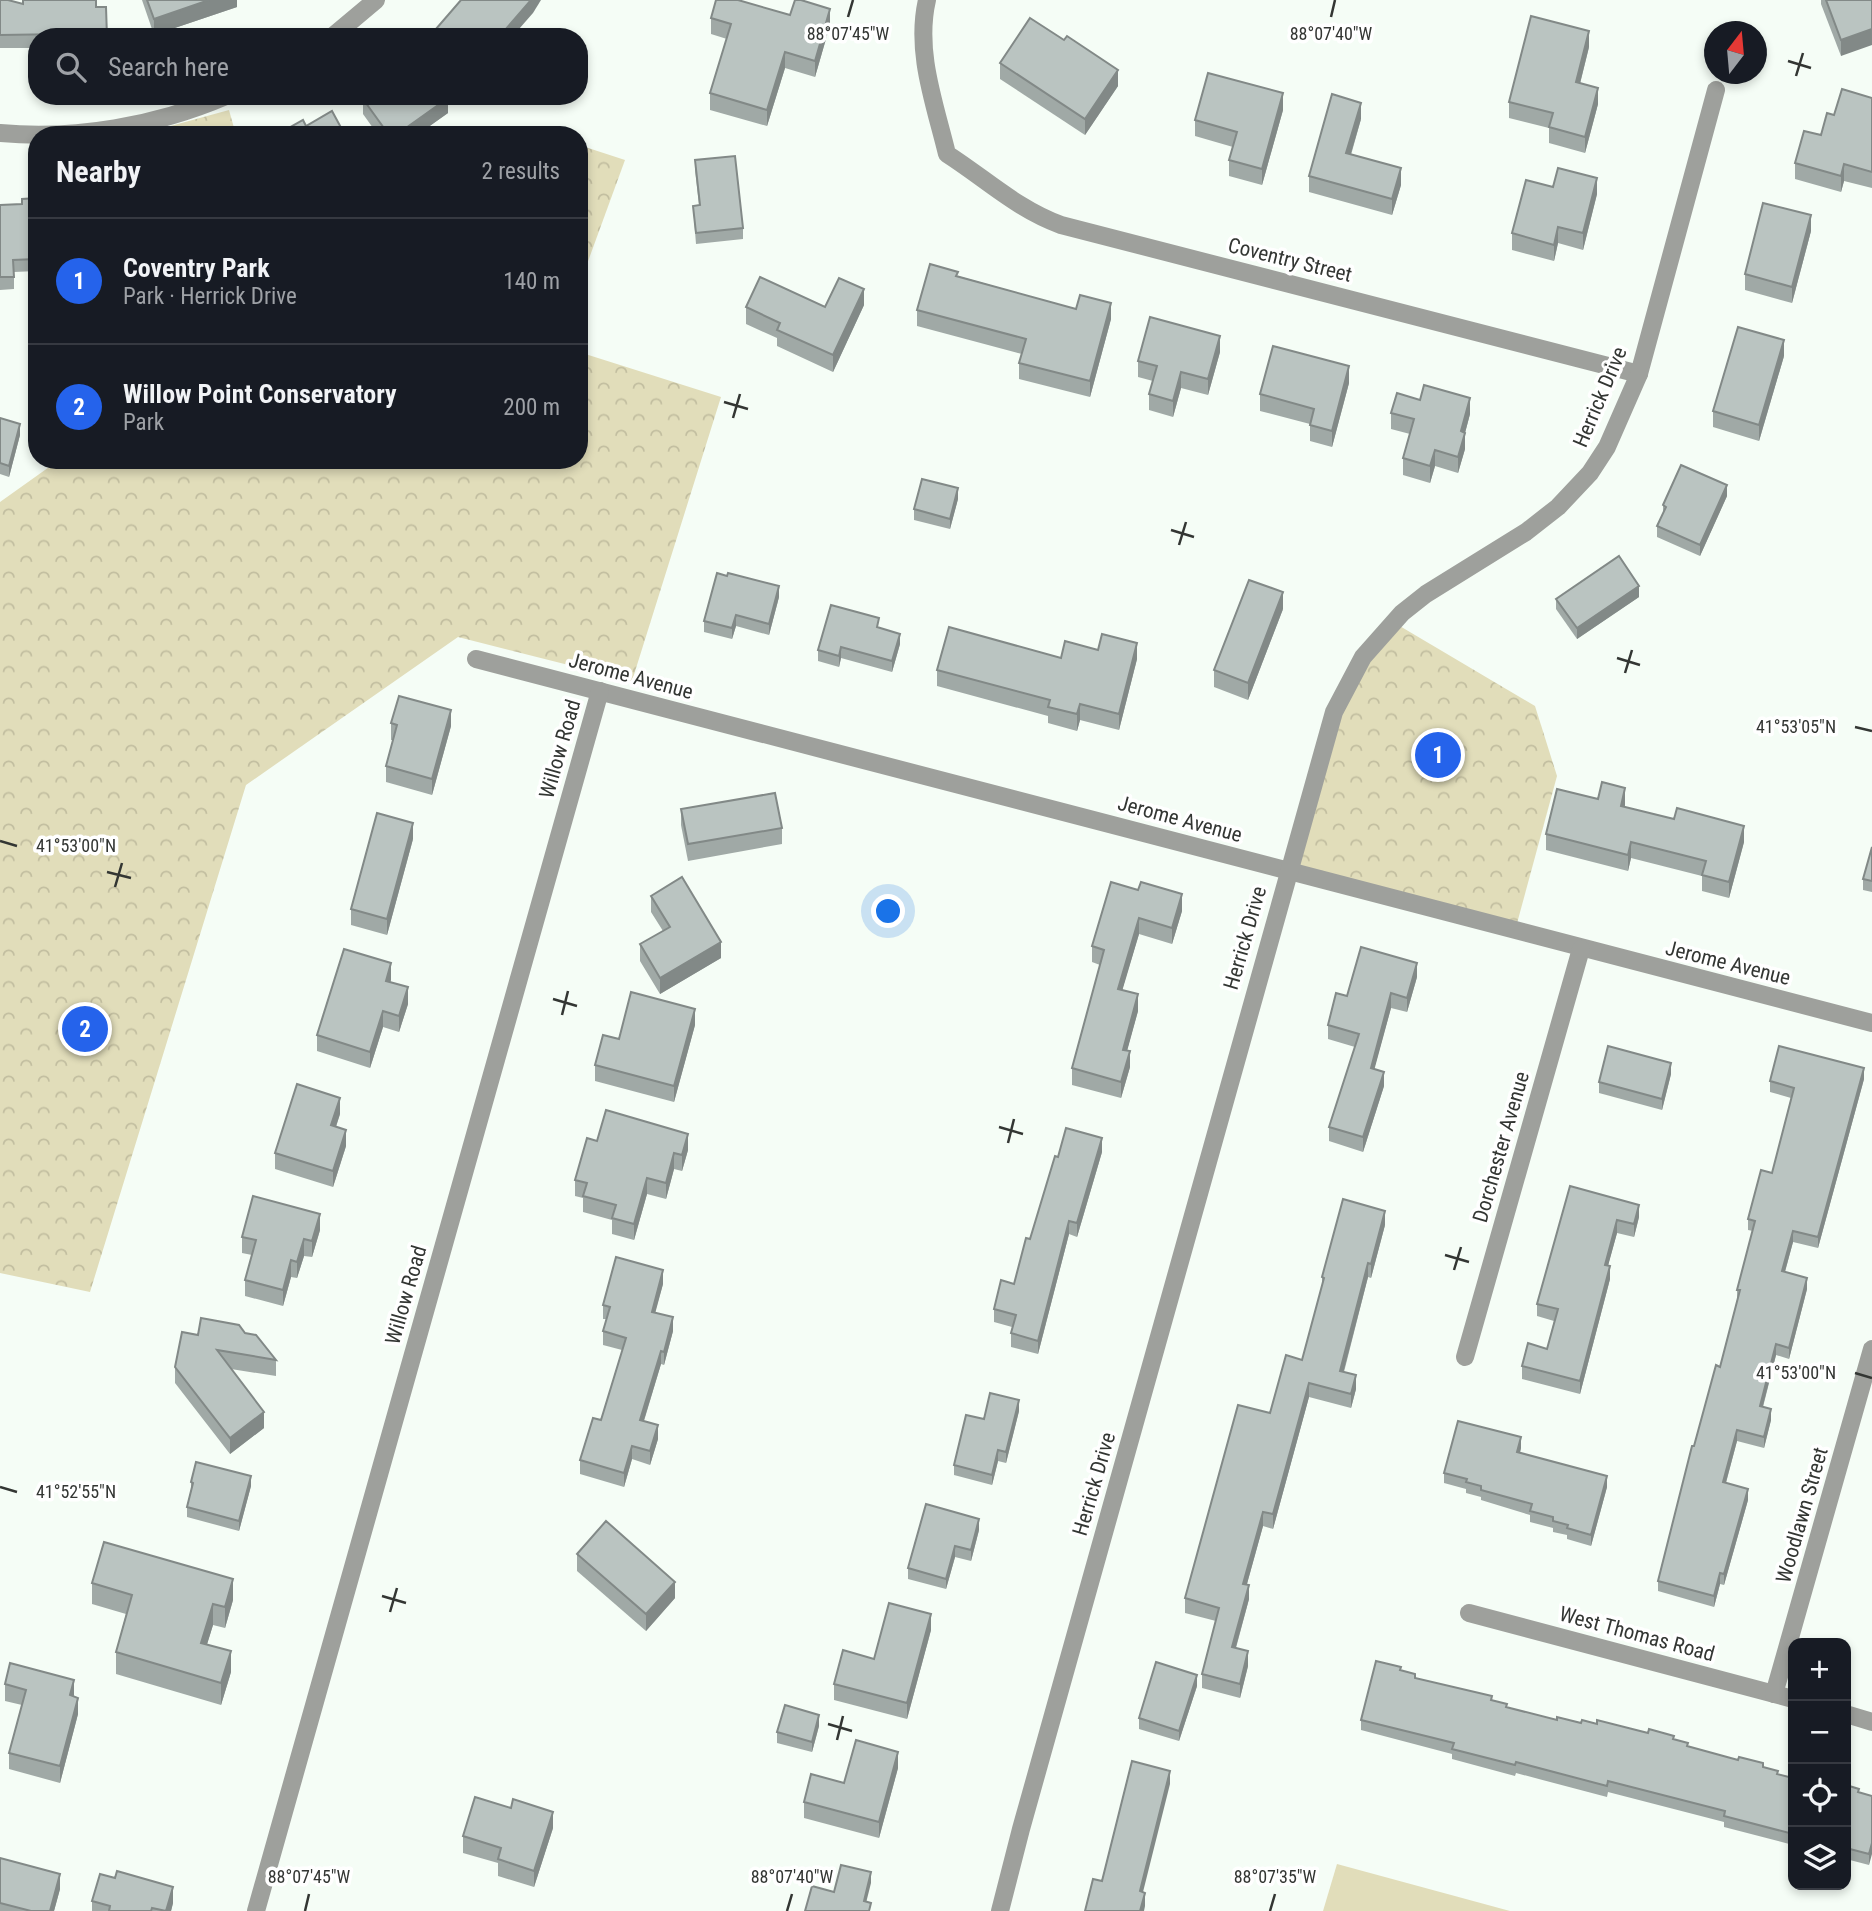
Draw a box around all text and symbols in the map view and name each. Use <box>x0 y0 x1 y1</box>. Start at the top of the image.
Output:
north arrow <box>1704 21 1767 84</box>
text: 88°07'45"W <box>807 23 890 44</box>
text: 88°07'40"W <box>1290 23 1373 44</box>
search box <box>28 28 588 105</box>
icon: search <box>52 48 90 86</box>
text: Search here <box>108 52 229 82</box>
text: Nearby <box>56 154 141 189</box>
text: 2 results <box>482 158 560 185</box>
street label: Coventry Street <box>1226 233 1354 287</box>
text: Coventry Park <box>123 253 270 283</box>
text: 1 <box>73 268 85 295</box>
text: 140 m <box>503 268 560 295</box>
text: Park · Herrick Drive <box>123 283 297 310</box>
street label: Herrick Drive <box>1568 343 1632 451</box>
text: Willow Point Conservatory <box>123 379 397 409</box>
text: 2 <box>73 394 85 421</box>
text: 200 m <box>503 394 560 421</box>
text: Park <box>123 409 164 436</box>
street label: Jerome Avenue <box>566 648 696 704</box>
street label: Willow Road <box>534 697 586 801</box>
text: 41°53'05"N <box>1756 716 1836 737</box>
pin: 1 <box>1415 729 1461 781</box>
street label: Jerome Avenue <box>1115 791 1245 847</box>
text: 41°53'00"N <box>36 835 116 856</box>
street label: Herrick Drive <box>1219 883 1271 992</box>
your location <box>871 894 905 928</box>
street label: Jerome Avenue <box>1663 936 1793 990</box>
pin: 2 <box>62 1003 108 1055</box>
street label: Dorchester Avenue <box>1468 1069 1534 1225</box>
street label: Willow Road <box>380 1243 432 1347</box>
text: 41°53'00"N <box>1756 1362 1836 1383</box>
street label: Herrick Drive <box>1068 1429 1120 1538</box>
street label: Woodlawn Street <box>1771 1444 1833 1586</box>
text: 41°52'55"N <box>36 1481 116 1502</box>
street label: West Thomas Road <box>1557 1602 1717 1666</box>
map controls <box>1788 1638 1851 1890</box>
button: + <box>1788 1638 1851 1701</box>
button: − <box>1788 1701 1851 1764</box>
button: locate <box>1788 1764 1851 1827</box>
button: layers <box>1788 1827 1851 1890</box>
text: 88°07'45"W <box>268 1866 351 1887</box>
text: 88°07'40"W <box>751 1866 834 1887</box>
text: 88°07'35"W <box>1234 1866 1317 1887</box>

